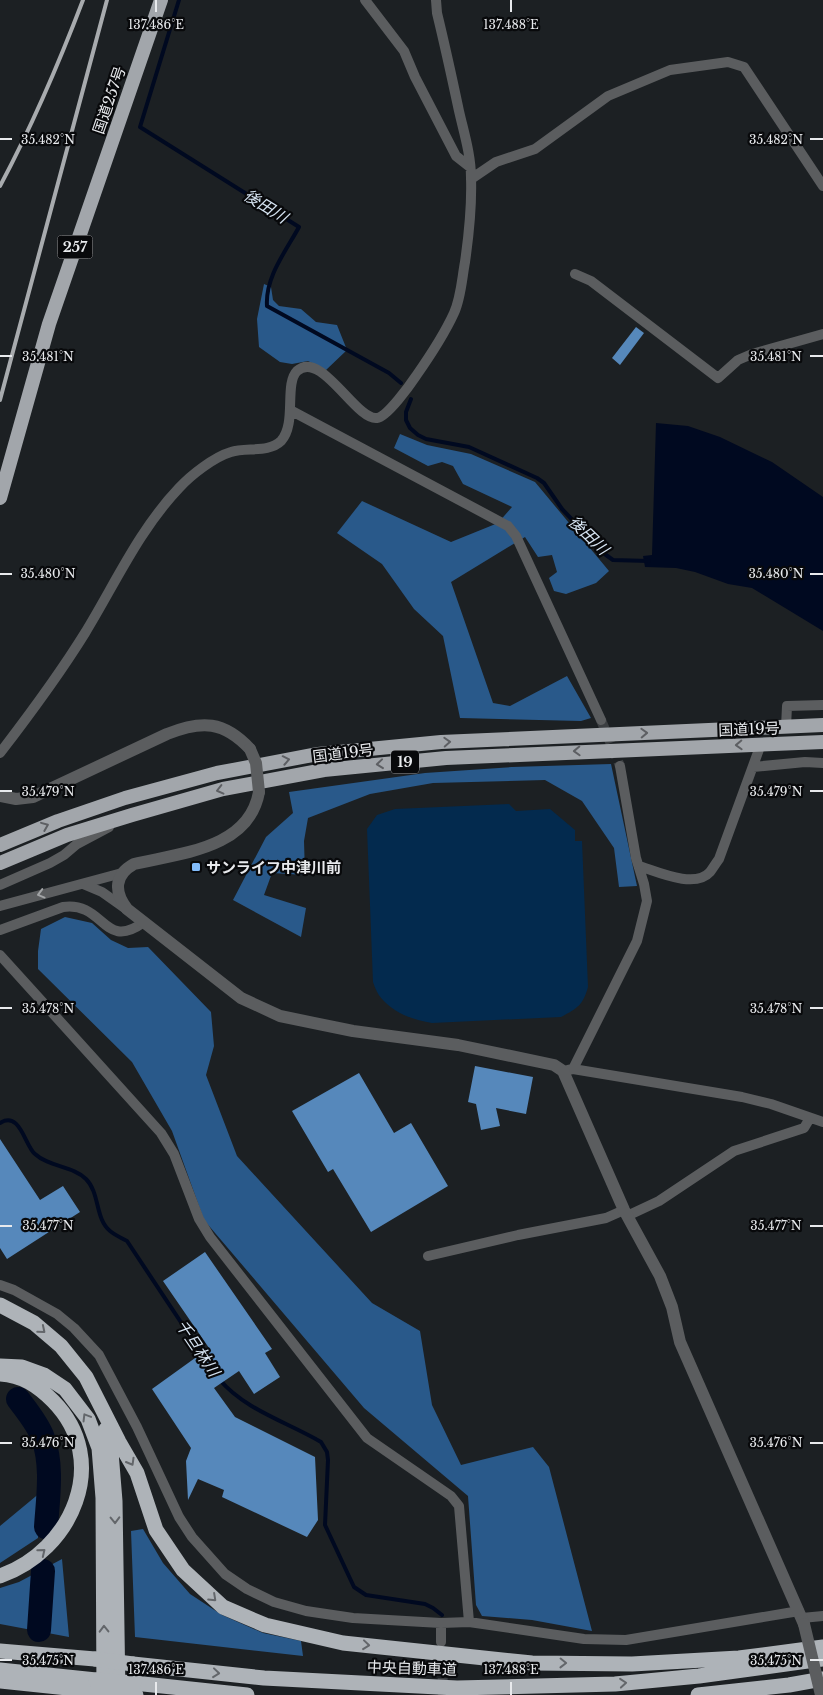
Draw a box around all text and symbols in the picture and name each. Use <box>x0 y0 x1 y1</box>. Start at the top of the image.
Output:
text: 137.486°E <box>128 17 184 32</box>
text: 137.488°E <box>483 17 539 32</box>
street label: 国道257号 <box>89 64 129 136</box>
text: 35.482°N <box>21 132 75 147</box>
text: 35.482°N <box>749 132 803 147</box>
water label: 後田川 <box>240 185 293 228</box>
road number: 257 <box>58 236 92 258</box>
text: 35.481°N <box>22 349 74 364</box>
text: 35.481°N <box>750 349 802 364</box>
water label: 後田川 <box>565 511 615 560</box>
text: 35.480°N <box>20 566 76 581</box>
text: 35.480°N <box>748 566 804 581</box>
street label: 国道19号 <box>718 718 780 740</box>
one-way arrow <box>641 727 649 738</box>
one-way arrow <box>443 737 451 748</box>
street label: 国道19号 <box>311 740 375 766</box>
one-way arrow <box>735 740 743 751</box>
one-way arrow <box>573 746 581 757</box>
road number: 19 <box>391 750 419 774</box>
one-way arrow <box>281 756 290 766</box>
one-way arrow <box>376 759 384 770</box>
text: 35.479°N <box>21 784 75 799</box>
text: 35.479°N <box>749 784 803 799</box>
one-way arrow <box>216 785 224 795</box>
one-way arrow <box>40 822 49 833</box>
place label: サンライフ中津川前 <box>206 858 341 877</box>
marker: サンライフ中津川前 <box>190 861 202 873</box>
one-way arrow <box>36 888 45 899</box>
text: 35.478°N <box>22 1001 74 1016</box>
text: 35.478°N <box>750 1001 802 1016</box>
text: 35.477°N <box>22 1218 74 1233</box>
text: 35.477°N <box>750 1218 802 1233</box>
water label: 千旦林川 <box>172 1316 225 1382</box>
one-way arrow <box>36 1324 45 1332</box>
one-way arrow <box>82 1413 92 1422</box>
text: 35.476°N <box>21 1435 75 1450</box>
text: 35.476°N <box>749 1435 803 1450</box>
one-way arrow <box>124 1456 134 1465</box>
one-way arrow <box>110 1517 120 1525</box>
one-way arrow <box>36 1548 45 1557</box>
one-way arrow <box>208 1592 217 1601</box>
one-way arrow <box>99 1625 109 1632</box>
one-way arrow <box>363 1640 371 1651</box>
text: 35.475°N <box>22 1653 74 1668</box>
text: 35.475°N <box>750 1653 802 1668</box>
street label: 中央自動車道 <box>367 1657 457 1679</box>
one-way arrow <box>560 1658 567 1668</box>
text: 137.486°E <box>128 1662 184 1677</box>
text: 137.488°E <box>483 1662 539 1677</box>
one-way arrow <box>212 1667 220 1678</box>
one-way arrow <box>619 1678 627 1689</box>

